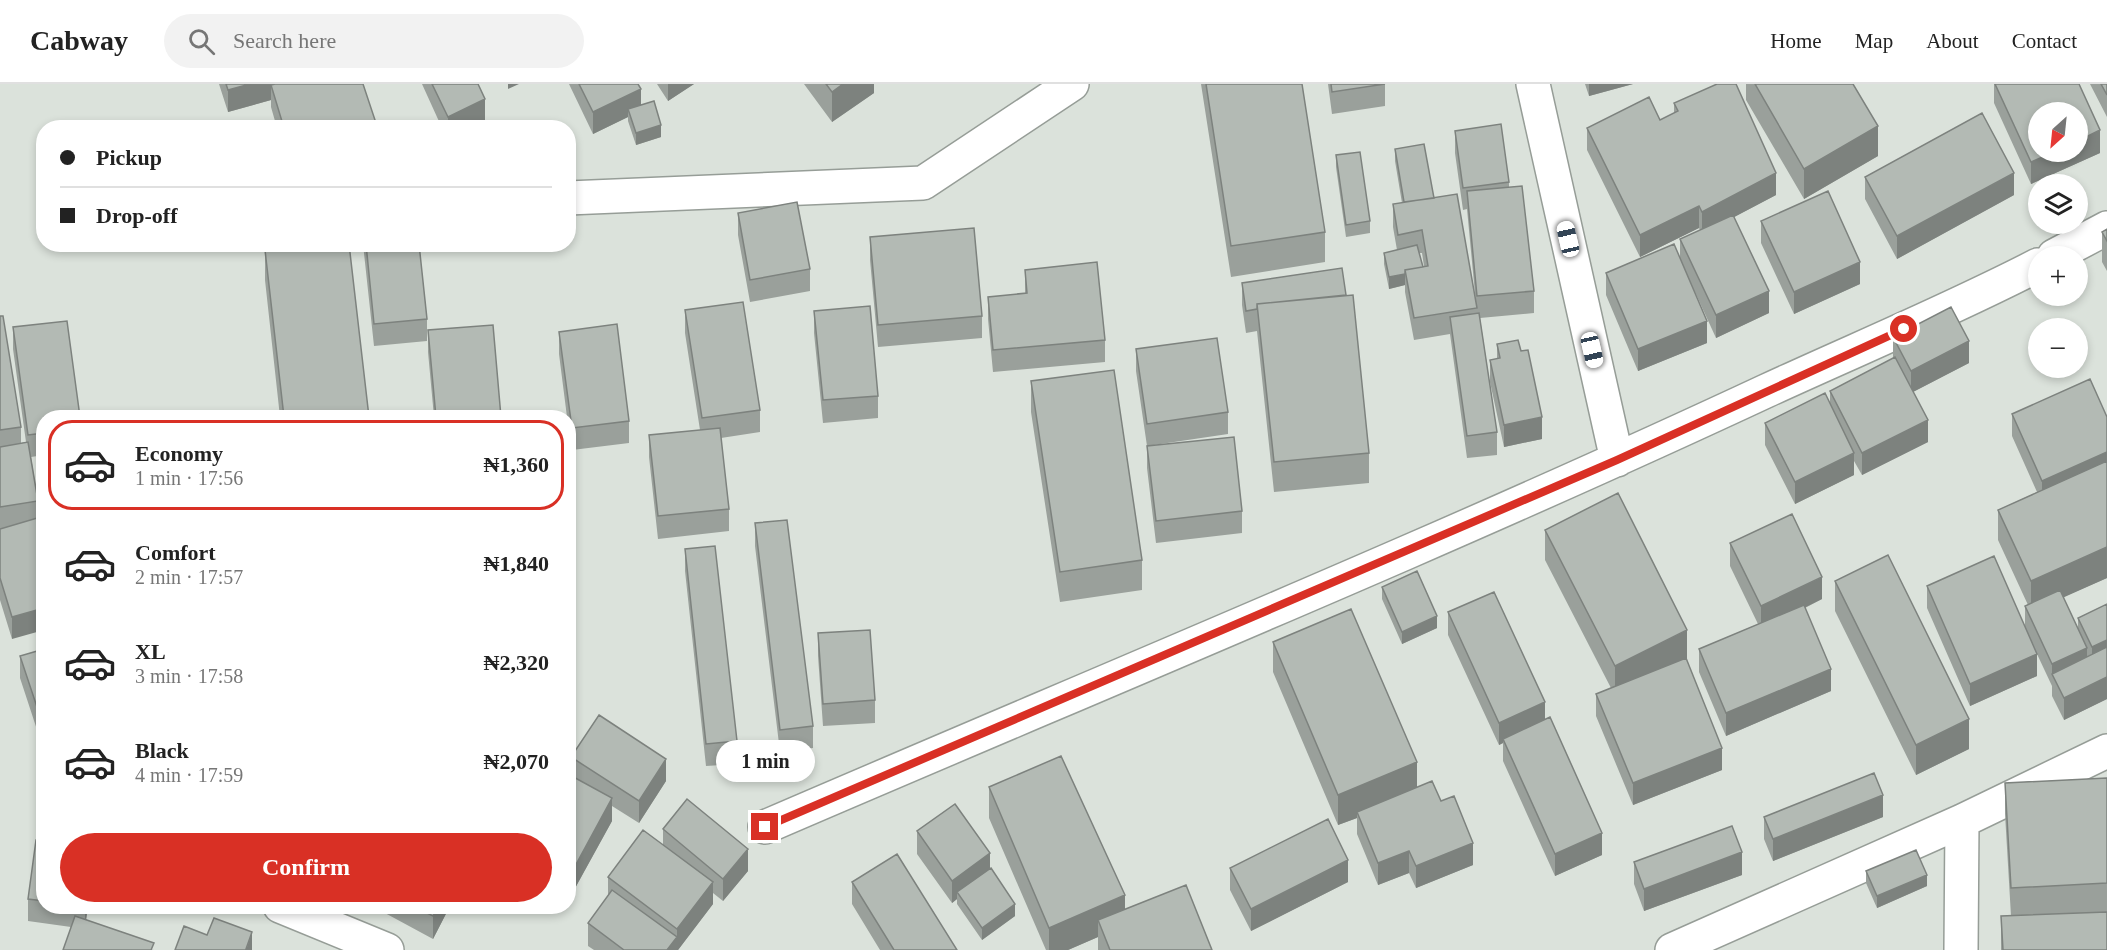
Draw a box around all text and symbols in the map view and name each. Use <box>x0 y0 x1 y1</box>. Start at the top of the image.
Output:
search box <box>164 14 584 68</box>
text: Cabway <box>30 25 128 56</box>
icon: search <box>185 25 218 58</box>
text: Search here <box>233 28 336 53</box>
text: Home <box>1770 29 1822 53</box>
text: Map <box>1855 29 1893 53</box>
text: About <box>1926 29 1979 53</box>
text: Contact <box>2012 29 2077 53</box>
north arrow <box>2028 102 2088 162</box>
map controls <box>2028 102 2088 378</box>
text: Pickup <box>96 145 162 170</box>
button: layers <box>2028 174 2088 234</box>
text: Drop-off <box>96 203 177 228</box>
car <box>1555 219 1581 259</box>
button: + <box>2028 246 2088 306</box>
route start <box>1890 315 1917 342</box>
button: − <box>2028 318 2088 378</box>
car <box>1579 330 1605 370</box>
icon: car <box>63 438 117 492</box>
text: Economy <box>135 441 223 466</box>
text: ₦1,360 <box>484 452 549 477</box>
text: 1 min · 17:56 <box>135 467 243 489</box>
icon: car <box>63 537 117 591</box>
text: Comfort <box>135 540 216 565</box>
text: ₦1,840 <box>484 551 549 576</box>
text: 2 min · 17:57 <box>135 566 243 588</box>
icon: car <box>63 636 117 690</box>
text: XL <box>135 639 166 664</box>
text: ₦2,320 <box>484 650 549 675</box>
text: 3 min · 17:58 <box>135 665 243 687</box>
icon: car <box>63 735 117 789</box>
text: Black <box>135 738 189 763</box>
callout: 1 min <box>716 740 814 782</box>
text: ₦2,070 <box>484 749 549 774</box>
text: 1 min <box>741 750 790 772</box>
text: 4 min · 17:59 <box>135 764 243 786</box>
route end <box>751 813 778 840</box>
button: Confirm <box>60 833 552 902</box>

